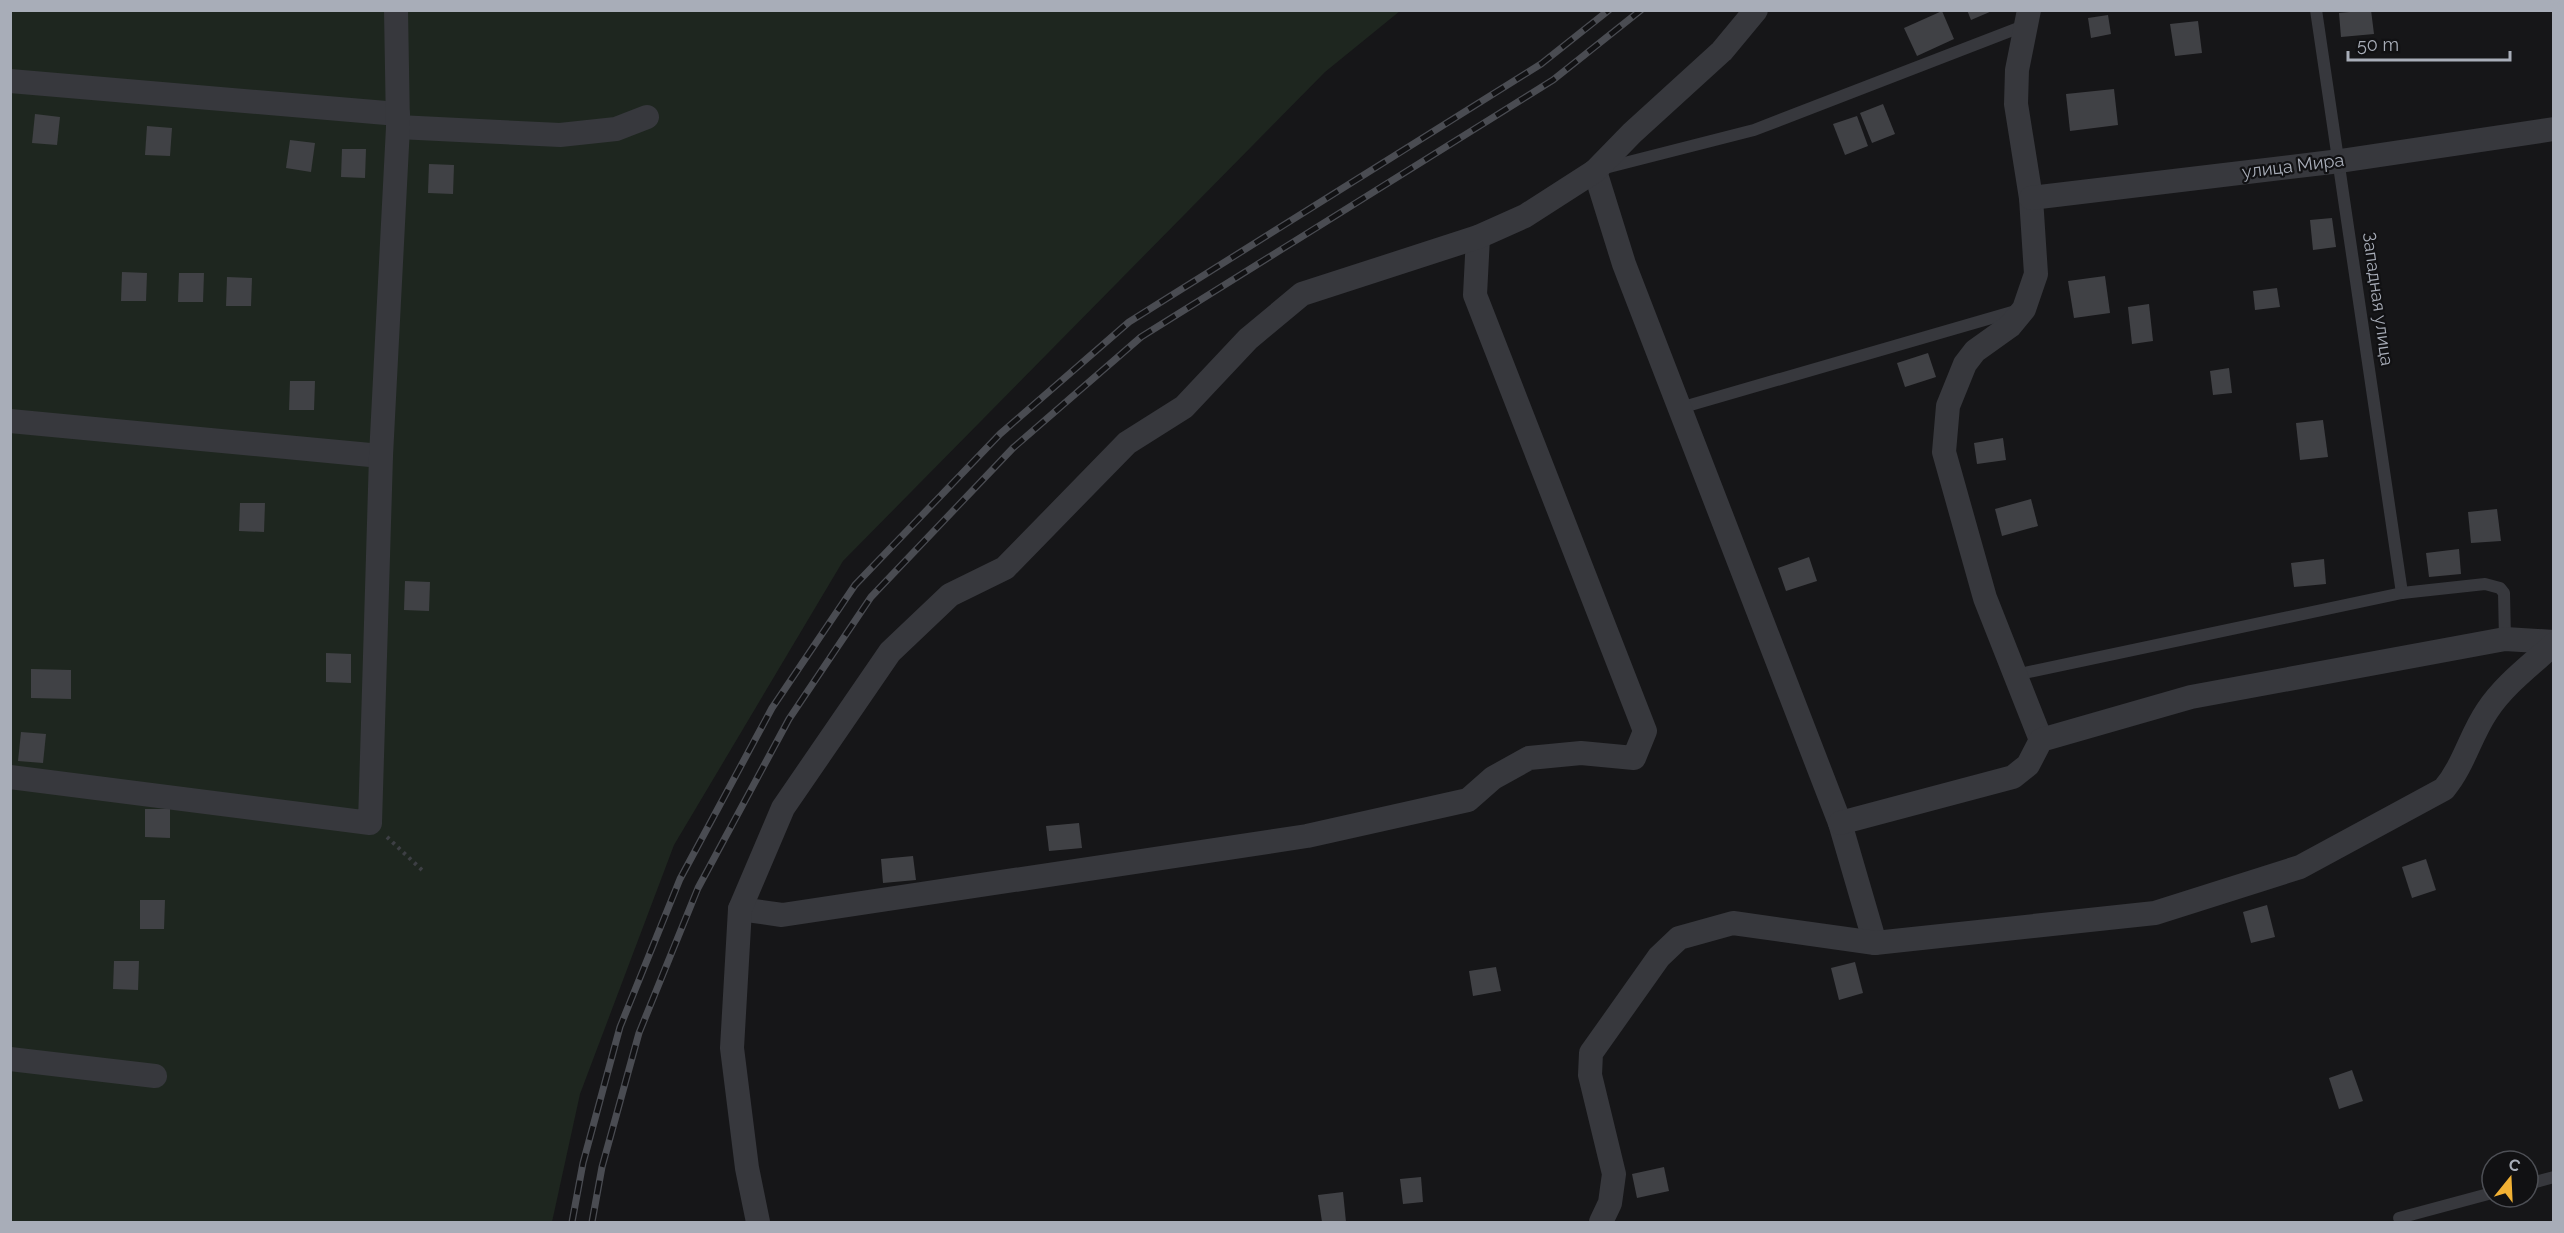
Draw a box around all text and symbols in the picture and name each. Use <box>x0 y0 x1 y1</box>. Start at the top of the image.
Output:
scale bar <box>2348 24 2510 62</box>
text: 50 m <box>2357 34 2399 55</box>
street label: улица Мира <box>2241 149 2345 182</box>
street label: Западная улица <box>2359 231 2398 367</box>
north arrow <box>2480 1149 2540 1209</box>
text: С <box>2506 1154 2523 1176</box>

